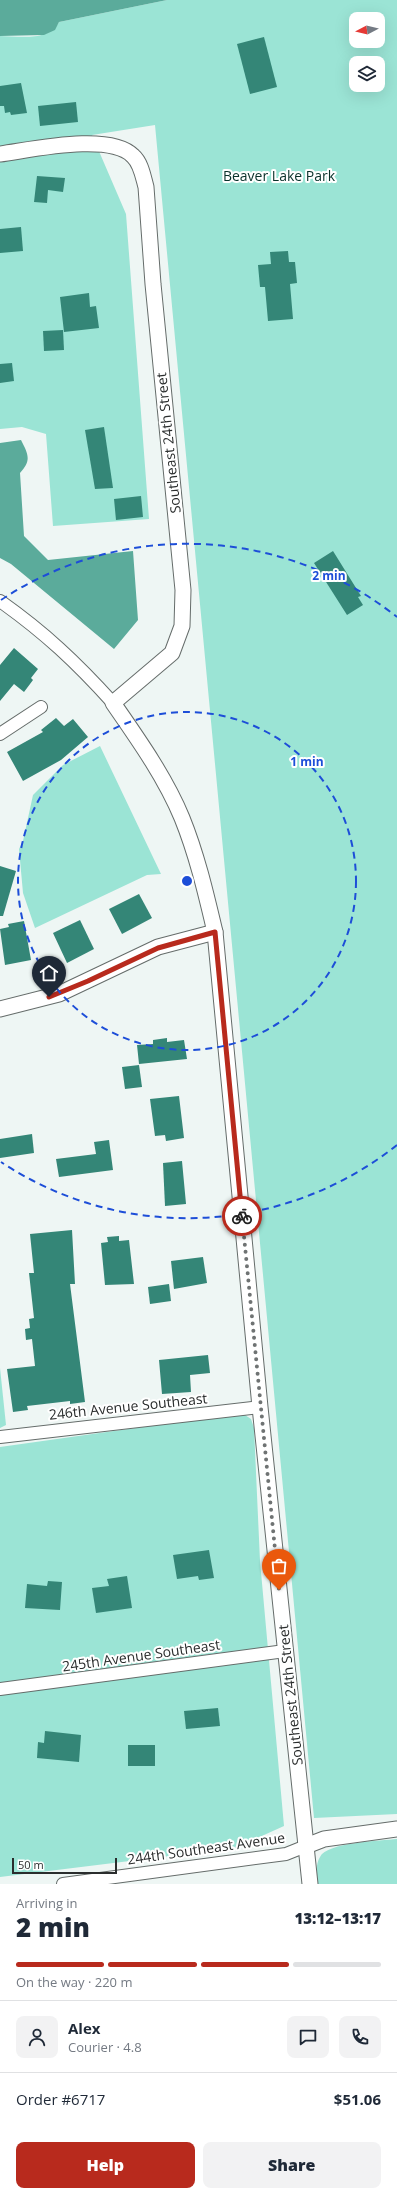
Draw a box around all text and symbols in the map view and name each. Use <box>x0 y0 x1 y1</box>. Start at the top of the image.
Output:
north arrow <box>349 12 385 48</box>
map controls <box>349 12 385 92</box>
button: layers <box>349 56 385 92</box>
park label: Beaver Lake Park <box>223 166 336 185</box>
street label: Southeast 24th Street <box>151 372 185 514</box>
text: 2 min <box>312 567 346 584</box>
text: 1 min <box>290 753 324 770</box>
centre of rings <box>180 874 194 888</box>
pin <box>32 956 66 997</box>
icon: home <box>38 962 60 984</box>
courier <box>222 1196 262 1236</box>
icon: bike <box>231 1205 253 1227</box>
street label: 246th Avenue Southeast <box>48 1388 208 1424</box>
pin <box>262 1549 296 1590</box>
icon: bag <box>268 1555 290 1577</box>
street label: Southeast 24th Street <box>273 1624 307 1766</box>
street label: 245th Avenue Southeast <box>61 1635 221 1675</box>
street label: 244th Southeast Avenue <box>126 1827 286 1868</box>
scale bar <box>12 1856 117 1875</box>
text: 50 m <box>18 1857 44 1872</box>
text: Arriving in <box>16 1894 78 1912</box>
text: 13:12–13:17 <box>295 1908 381 1928</box>
text: 2 min <box>16 1909 90 1945</box>
text: On the way · 220 m <box>16 1973 132 1991</box>
button: person <box>16 2016 58 2058</box>
button: chat <box>287 2016 329 2058</box>
button: phone <box>339 2016 381 2058</box>
text: Alex <box>68 2018 100 2038</box>
text: Courier · 4.8 <box>68 2038 142 2056</box>
text: Order #6717 <box>16 2089 105 2109</box>
text: $51.06 <box>334 2089 381 2109</box>
button: Help <box>16 2142 195 2188</box>
button: Share <box>203 2142 381 2188</box>

